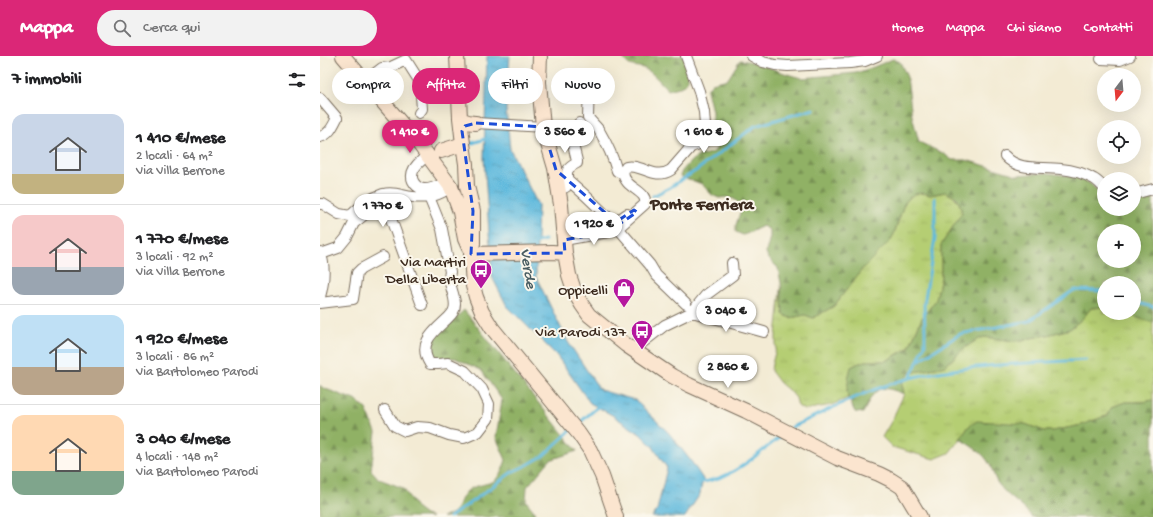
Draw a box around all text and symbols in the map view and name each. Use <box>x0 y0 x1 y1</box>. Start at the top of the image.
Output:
search box <box>97 10 377 46</box>
text: Mappa <box>20 17 73 40</box>
icon: search <box>111 17 133 39</box>
text: Cerca qui <box>143 19 200 37</box>
text: Home <box>891 20 924 37</box>
text: Mappa <box>946 20 985 37</box>
text: Chi siamo <box>1007 20 1062 37</box>
text: Contatti <box>1084 20 1133 37</box>
chip: Compra <box>332 68 404 104</box>
chip: Affitta <box>412 68 480 104</box>
chip: Filtri <box>488 68 543 104</box>
chip: Nuovo <box>551 68 615 104</box>
north arrow <box>1097 68 1141 112</box>
map controls <box>1097 68 1141 320</box>
icon: filters <box>286 69 308 91</box>
text: 7 immobili <box>12 70 82 90</box>
pin: 1 410 € <box>373 120 447 154</box>
pin: 3 560 € <box>528 120 602 154</box>
pin: 1 610 € <box>667 120 741 154</box>
button: locate <box>1097 120 1141 164</box>
text: 1 410 € <box>391 125 429 140</box>
text: 3 560 € <box>544 125 586 140</box>
text: 1 610 € <box>685 125 723 140</box>
text: 1 410 €/mese <box>136 129 226 149</box>
icon: home <box>44 130 92 178</box>
text: 2 locali · 64 m² <box>136 149 213 164</box>
text: Via Villa Berrone <box>136 164 225 179</box>
button: layers <box>1097 172 1141 216</box>
pin: 1 770 € <box>346 194 420 228</box>
district label: Ponte Ferriera <box>649 196 755 216</box>
text: 1 770 € <box>363 199 403 214</box>
pin: 1 920 € <box>557 212 631 246</box>
text: 1 920 € <box>574 217 614 232</box>
button: + <box>1097 224 1141 268</box>
text: 1 770 €/mese <box>136 230 228 250</box>
icon: home <box>44 231 92 279</box>
water label: Verde <box>514 247 539 291</box>
text: 3 locali · 92 m² <box>136 250 213 265</box>
place label: Via Martiri Della Liberta <box>385 254 467 289</box>
bus stop icon: Via Martiri Della Liberta <box>468 257 494 290</box>
text: Via Villa Berrone <box>136 265 225 280</box>
shop icon: Oppicelli <box>611 276 637 309</box>
button: − <box>1097 276 1141 320</box>
place label: Oppicelli <box>558 282 608 300</box>
pin: 3 040 € <box>689 299 763 333</box>
text: 3 040 € <box>705 304 747 319</box>
bus stop icon: Via Parodi 137 <box>629 318 655 351</box>
place label: Via Parodi 137 <box>535 324 627 342</box>
text: 1 920 €/mese <box>136 330 228 350</box>
icon: home <box>44 331 92 379</box>
text: 3 locali · 86 m² <box>136 350 214 365</box>
pin: 2 860 € <box>691 355 765 389</box>
text: 2 860 € <box>707 360 749 375</box>
text: Via Bartolomeo Parodi <box>136 365 258 380</box>
text: 3 040 €/mese <box>136 430 230 450</box>
icon: home <box>44 431 92 479</box>
text: 4 locali · 148 m² <box>136 450 218 465</box>
text: Via Bartolomeo Parodi <box>136 465 258 480</box>

